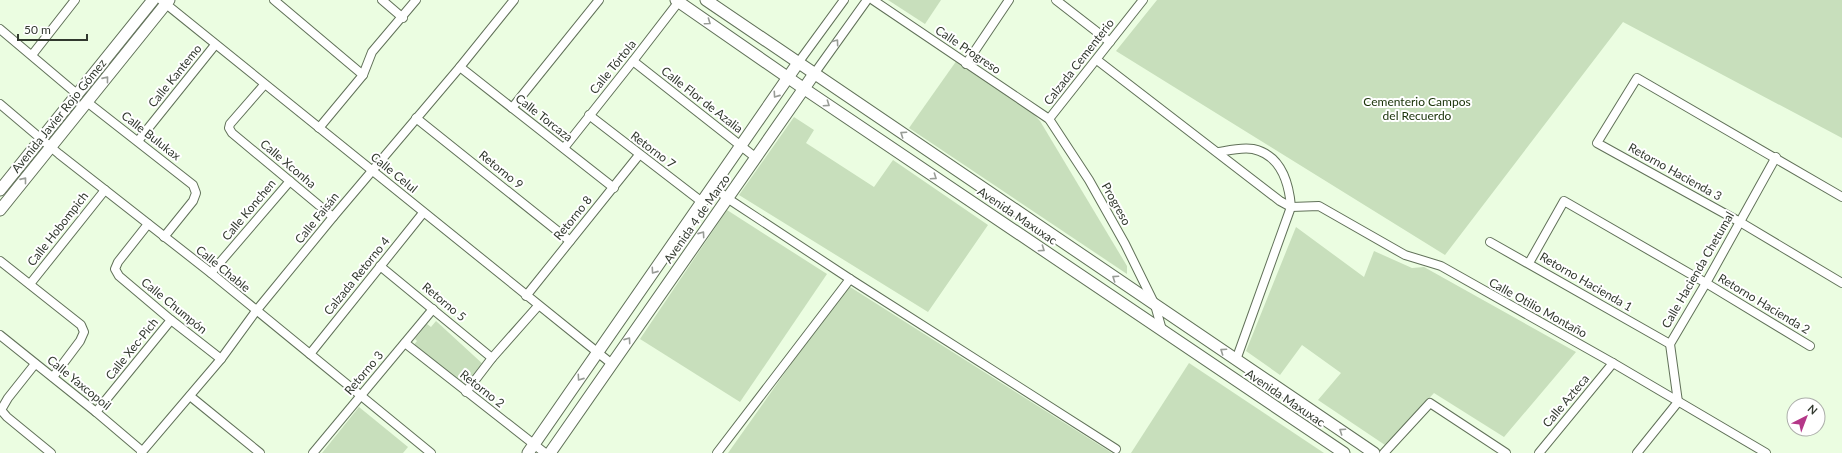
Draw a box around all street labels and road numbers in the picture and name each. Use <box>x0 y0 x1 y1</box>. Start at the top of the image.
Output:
street label: Calzada Cementerio <box>1040 15 1117 108</box>
street label: Calle Progreso <box>933 22 1004 77</box>
street label: Calle Tórtola <box>586 37 639 97</box>
street label: Calle Kantemo <box>145 41 205 110</box>
street label: Avenida Javier Rojo Gómez <box>8 55 110 176</box>
street label: Calle Flor de Azalia <box>658 63 746 136</box>
street label: Calle Torcaza <box>513 91 576 145</box>
street label: Calle Bulukax <box>119 108 184 163</box>
street label: Retorno 7 <box>628 128 679 171</box>
street label: Calle Xconha <box>257 136 319 191</box>
street label: Retorno Hacienda 3 <box>1626 140 1725 204</box>
street label: Retorno 9 <box>476 147 526 192</box>
street label: Calle Celul <box>368 149 421 196</box>
street label: Avenida 4 de Marzo <box>660 171 733 266</box>
street label: Calle Konchen <box>219 176 279 243</box>
street label: Progreso <box>1099 180 1134 228</box>
street label: Avenida Maxuxac <box>975 183 1060 248</box>
street label: Calle Hobompich <box>24 189 91 269</box>
street label: Calle Faisán <box>291 189 342 246</box>
street label: Retorno 8 <box>550 193 595 243</box>
street label: Calle Hacienda Chetumal <box>1658 209 1737 331</box>
street label: Calzada Retorno 4 <box>320 233 393 318</box>
street label: Calle Chable <box>193 242 254 295</box>
street label: Retorno Hacienda 1 <box>1537 249 1635 314</box>
street label: Retorno Hacienda 2 <box>1716 270 1813 337</box>
street label: Calle Chumpón <box>138 274 210 337</box>
street label: Calle Otilio Montaño <box>1487 274 1590 341</box>
street label: Retorno 5 <box>419 279 469 324</box>
street label: Calle Xec-Pich <box>102 315 161 383</box>
street label: Retorno 3 <box>341 348 386 398</box>
street label: Calle Yaxcopoil <box>44 352 114 413</box>
street label: Avenida Maxuxac <box>1243 365 1328 430</box>
street label: Retorno 2 <box>457 367 508 411</box>
street label: Calle Azteca <box>1539 371 1592 430</box>

